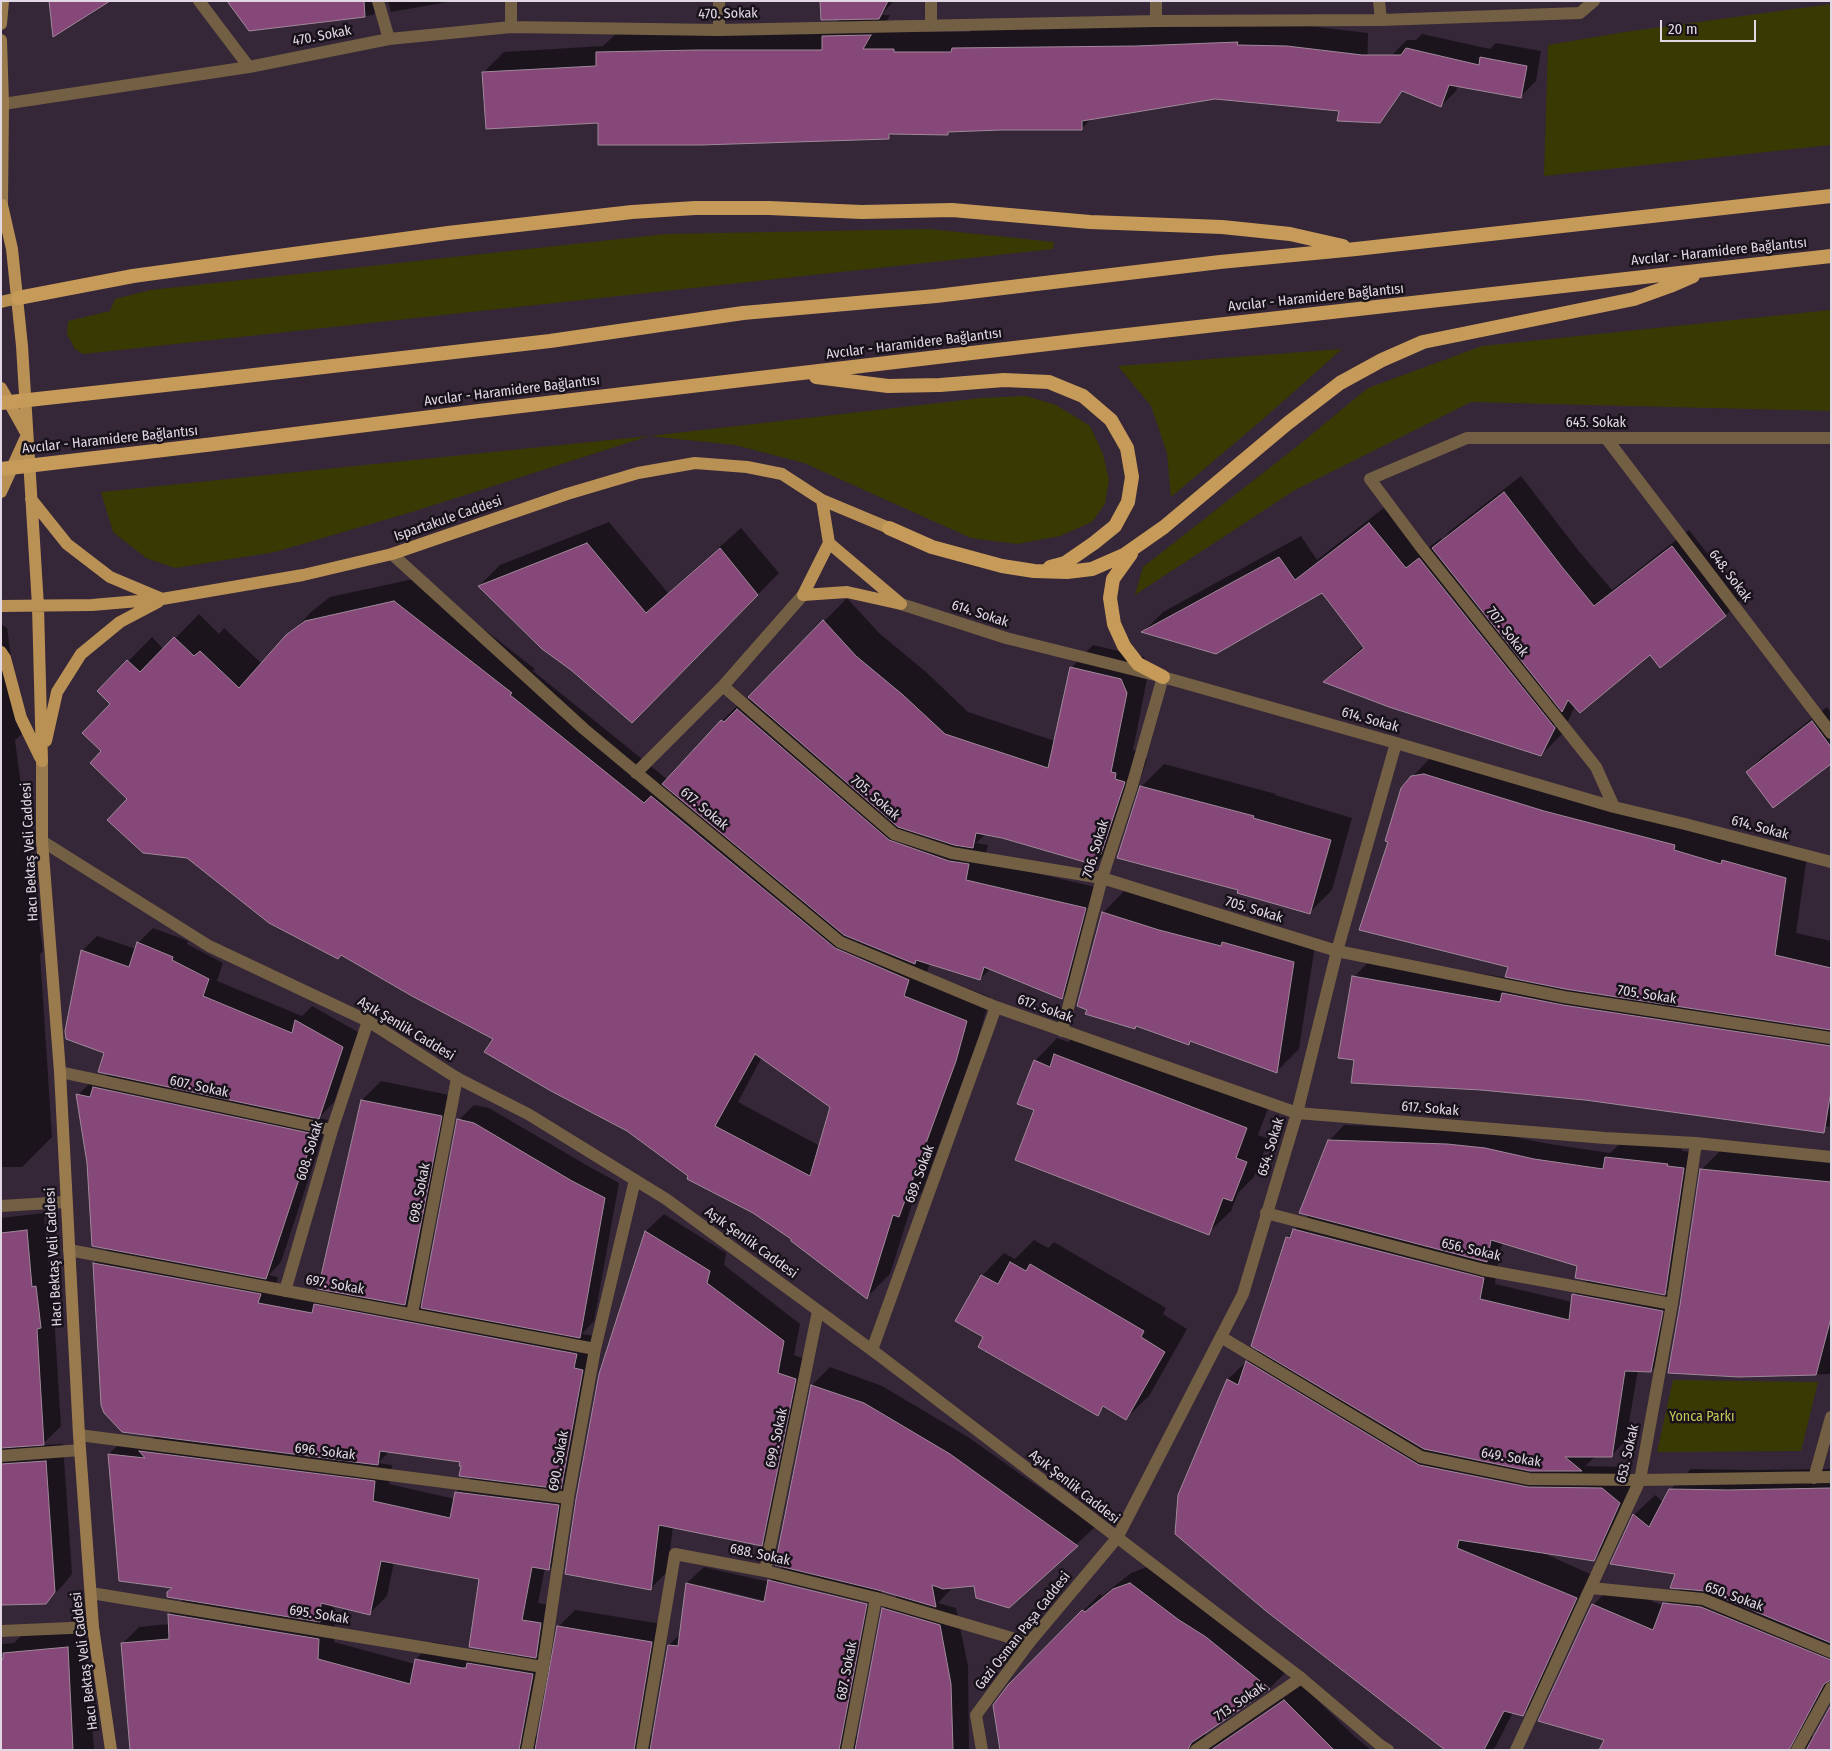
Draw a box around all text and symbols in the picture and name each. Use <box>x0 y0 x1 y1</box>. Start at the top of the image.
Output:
street label: 470. Sokak <box>698 5 758 23</box>
scale bar <box>1662 10 1758 42</box>
text: 20 m <box>1668 20 1698 38</box>
street label: 470. Sokak <box>291 22 353 50</box>
street label: Avcılar - Haramidere Bağlantısı <box>1630 234 1808 270</box>
street label: Avcılar - Haramidere Bağlantısı <box>1227 280 1405 316</box>
street label: Avcılar - Haramidere Bağlantısı <box>825 325 1003 363</box>
street label: Avcılar - Haramidere Bağlantısı <box>423 372 601 410</box>
street label: 645. Sokak <box>1566 415 1626 431</box>
street label: Avcılar - Haramidere Bağlantısı <box>21 422 199 458</box>
street label: Ispartakule Caddesi <box>392 493 504 545</box>
street label: 648. Sokak <box>1705 547 1755 605</box>
street label: 614. Sokak <box>949 597 1011 631</box>
street label: 707. Sokak <box>1482 604 1532 660</box>
street label: 614. Sokak <box>1339 704 1401 736</box>
street label: 705. Sokak <box>847 772 903 824</box>
street label: Hacı Bektaş Veli Caddesi <box>18 782 42 922</box>
street label: 617. Sokak <box>676 784 732 834</box>
street label: 614. Sokak <box>1729 812 1791 844</box>
street label: 706. Sokak <box>1079 818 1113 880</box>
street label: 705. Sokak <box>1223 893 1285 927</box>
street label: 705. Sokak <box>1616 982 1678 1008</box>
street label: 617. Sokak <box>1015 991 1075 1027</box>
street label: Aşık Şenlik Caddesi <box>354 993 458 1065</box>
street label: 607. Sokak <box>168 1073 230 1101</box>
street label: 617. Sokak <box>1401 1098 1459 1120</box>
street label: 654. Sokak <box>1254 1116 1288 1178</box>
street label: 608. Sokak <box>293 1119 327 1183</box>
street label: 689. Sokak <box>902 1143 938 1205</box>
street label: 698. Sokak <box>406 1162 434 1224</box>
street label: Hacı Bektaş Veli Caddesi <box>42 1187 66 1327</box>
street label: Aşık Şenlik Caddesi <box>701 1204 801 1282</box>
street label: 656. Sokak <box>1440 1235 1502 1265</box>
street label: 697. Sokak <box>304 1272 366 1298</box>
street label: 699. Sokak <box>762 1407 792 1469</box>
park label: Yonca Parkı <box>1669 1409 1735 1425</box>
street label: 653. Sokak <box>1613 1423 1643 1485</box>
street label: 690. Sokak <box>545 1429 573 1493</box>
street label: 696. Sokak <box>294 1440 356 1464</box>
street label: 649. Sokak <box>1480 1445 1542 1471</box>
street label: Aşık Şenlik Caddesi <box>1025 1446 1123 1528</box>
street label: 688. Sokak <box>728 1540 792 1570</box>
street label: Gazi Osman Paşa Caddesi <box>972 1569 1074 1693</box>
street label: 650. Sokak <box>1703 1579 1765 1615</box>
street label: Hacı Bektaş Veli Caddesi <box>68 1591 102 1731</box>
street label: 695. Sokak <box>288 1602 350 1628</box>
street label: 687. Sokak <box>833 1640 861 1702</box>
street label: 713. Sokak <box>1211 1679 1269 1725</box>

